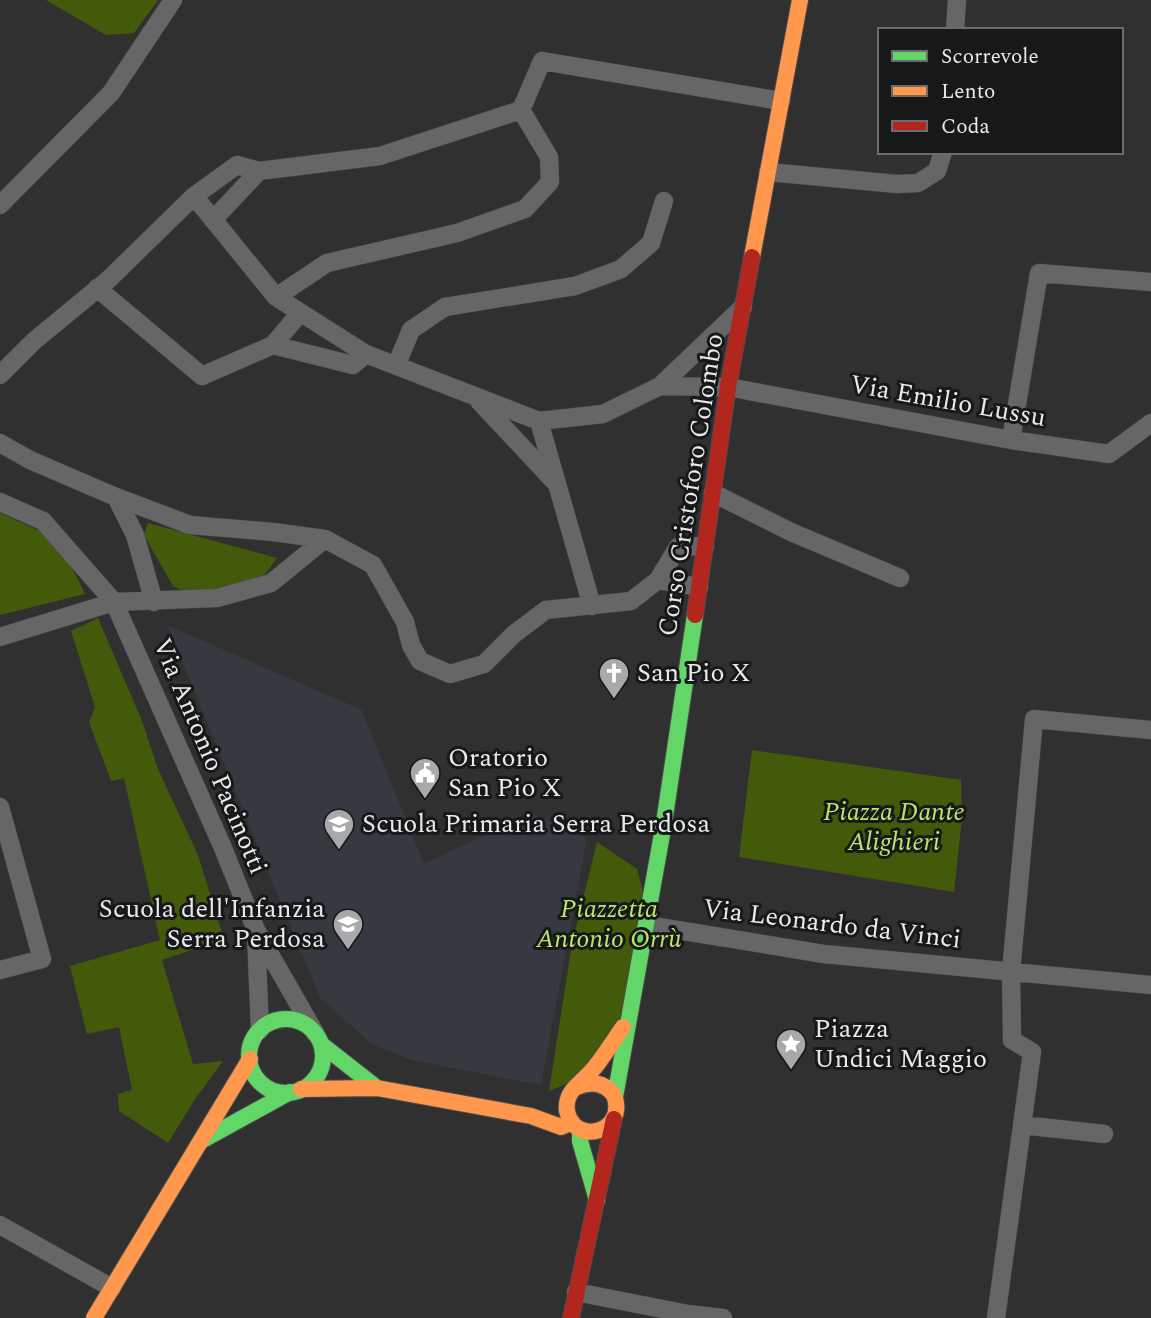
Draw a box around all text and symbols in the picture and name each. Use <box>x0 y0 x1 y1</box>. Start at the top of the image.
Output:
legend <box>878 28 1123 154</box>
text: Scorrevole <box>941 41 1039 73</box>
text: Lento <box>941 76 995 108</box>
text: Coda <box>941 111 990 143</box>
street label: Corso Cristoforo Colombo <box>647 331 735 639</box>
street label: Via Emilio Lussu <box>847 364 1049 438</box>
street label: Via Antonio Pacinotti <box>142 632 278 880</box>
place label: San Pio X <box>637 653 750 693</box>
church icon: San Pio X <box>597 656 631 700</box>
place label: Oratorio San Pio X <box>448 738 561 808</box>
public building icon: Oratorio San Pio X <box>408 756 442 800</box>
park label: Piazza Dante Alighieri <box>823 792 965 862</box>
place label: Scuola Primaria Serra Perdosa <box>362 804 710 844</box>
school or university icon: Scuola Primaria Serra Perdosa <box>322 807 356 851</box>
street label: Via Leonardo da Vinci <box>701 888 963 960</box>
place label: Scuola dell'Infanzia Serra Perdosa <box>99 889 325 959</box>
park label: Piazzetta Antonio Orrù <box>535 889 682 959</box>
school or university icon: Scuola dell'Infanzia Serra Perdosa <box>331 907 365 951</box>
place label: Piazza Undici Maggio <box>814 1009 987 1079</box>
place icon: Piazza Undici Maggio <box>774 1027 808 1071</box>

